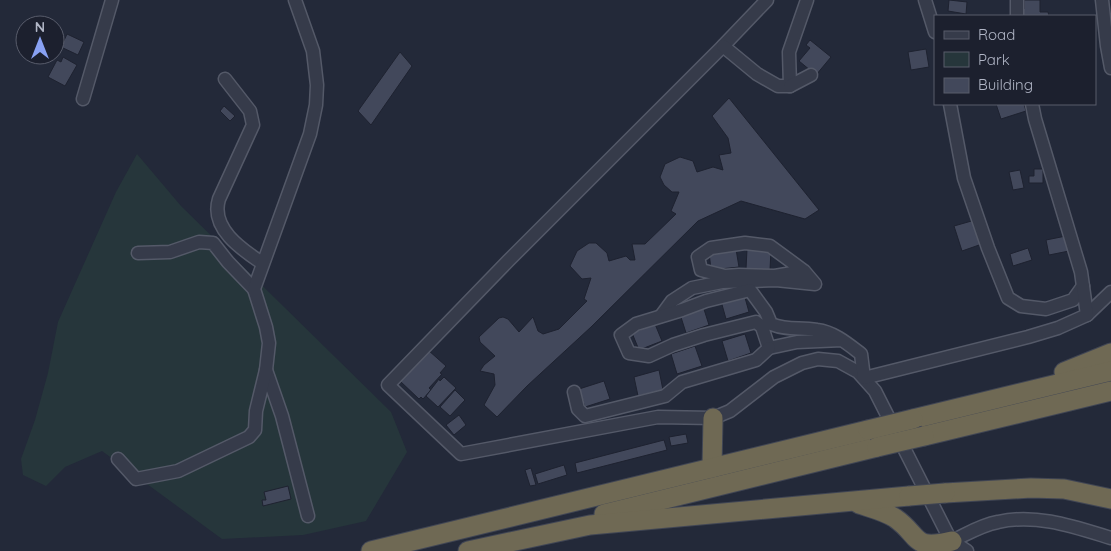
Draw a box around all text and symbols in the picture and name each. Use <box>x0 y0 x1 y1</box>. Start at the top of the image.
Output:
north arrow <box>15 15 65 65</box>
legend <box>934 15 1096 105</box>
text: N <box>35 18 45 36</box>
text: Road <box>978 25 1015 44</box>
text: Park <box>978 50 1010 69</box>
text: Building <box>978 75 1033 94</box>

